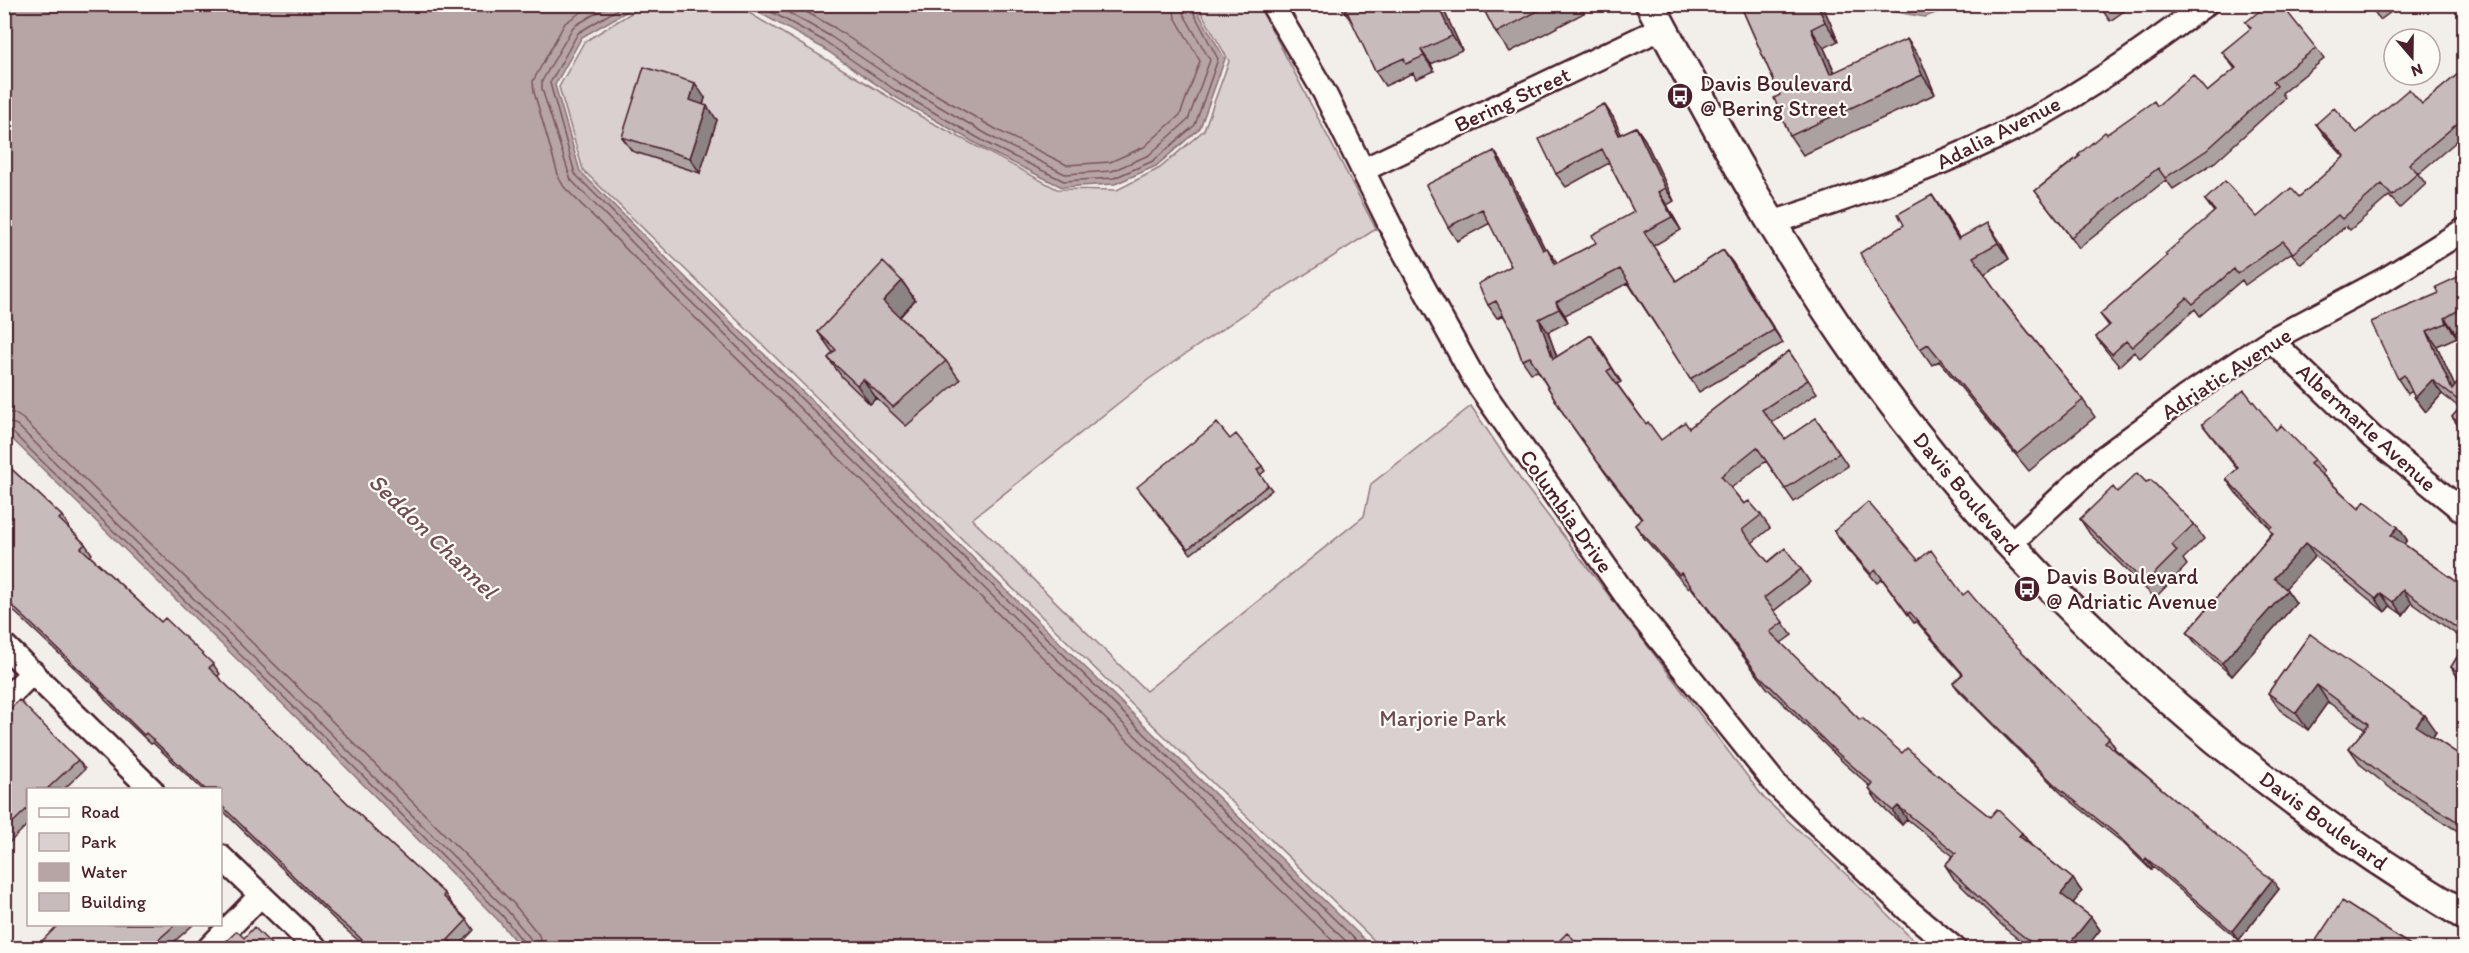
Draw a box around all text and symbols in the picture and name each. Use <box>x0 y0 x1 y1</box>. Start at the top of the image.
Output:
north arrow <box>2382 27 2442 87</box>
text: N <box>2409 60 2425 81</box>
street label: Bering Street <box>1450 61 1575 138</box>
place label: Davis Boulevard @ Bering Street <box>1700 70 1852 122</box>
bus stop icon: Davis Boulevard @ Bering Street <box>1665 81 1695 111</box>
street label: Adalia Avenue <box>1932 90 2065 175</box>
street label: Adriatic Avenue <box>2156 321 2297 426</box>
street label: Albermarle Avenue <box>2291 357 2442 497</box>
street label: Davis Boulevard <box>1907 426 2026 560</box>
street label: Columbia Drive <box>1514 444 1619 578</box>
water label: Seddon Channel <box>363 467 505 606</box>
place label: Davis Boulevard @ Adriatic Avenue <box>2046 563 2217 615</box>
bus stop icon: Davis Boulevard @ Adriatic Avenue <box>2012 574 2042 604</box>
park label: Marjorie Park <box>1379 705 1507 732</box>
street label: Davis Boulevard <box>2254 765 2393 876</box>
legend <box>27 788 222 926</box>
text: Road <box>81 801 120 823</box>
text: Park <box>81 831 116 853</box>
text: Water <box>81 861 127 883</box>
text: Building <box>81 891 147 913</box>

